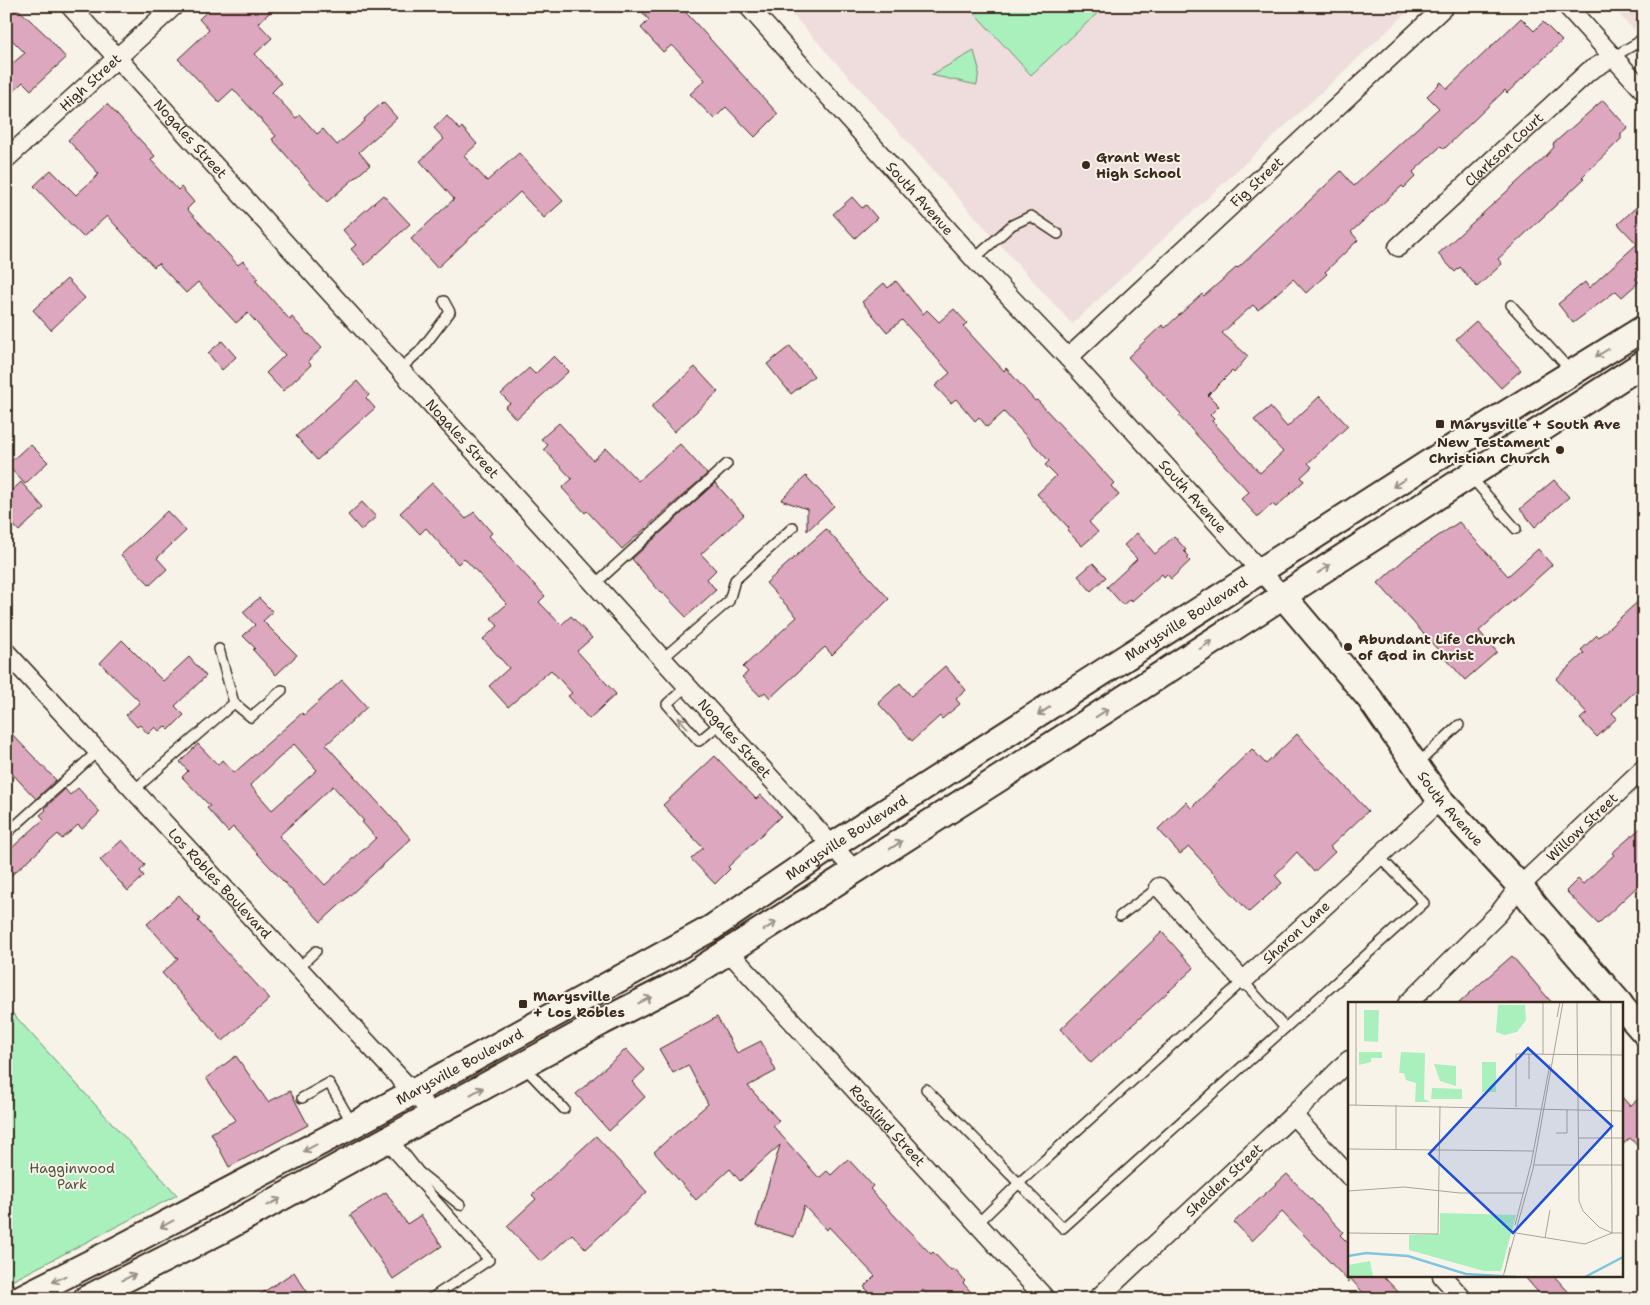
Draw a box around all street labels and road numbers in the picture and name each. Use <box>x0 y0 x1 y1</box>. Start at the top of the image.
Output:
street label: High Street <box>56 50 125 115</box>
street label: Nogales Street <box>150 95 231 182</box>
street label: Clarkson Court <box>1461 109 1547 190</box>
street label: Fig Street <box>1226 153 1287 211</box>
street label: South Avenue <box>882 158 958 239</box>
street label: Nogales Street <box>422 395 503 482</box>
street label: South Avenue <box>1155 456 1231 537</box>
street label: Marysville Boulevard <box>1121 573 1251 665</box>
street label: Nogales Street <box>694 695 775 782</box>
street label: South Avenue <box>1414 768 1487 850</box>
street label: Willow Street <box>1542 789 1621 865</box>
street label: Marysville Boulevard <box>782 791 911 884</box>
street label: Los Robles Boulevard <box>164 824 275 942</box>
street label: Sharon Lane <box>1258 897 1334 968</box>
street label: Marysville Boulevard <box>393 1024 526 1109</box>
street label: Rosalind Street <box>846 1081 929 1170</box>
street label: Shelden Street <box>1182 1139 1266 1220</box>

